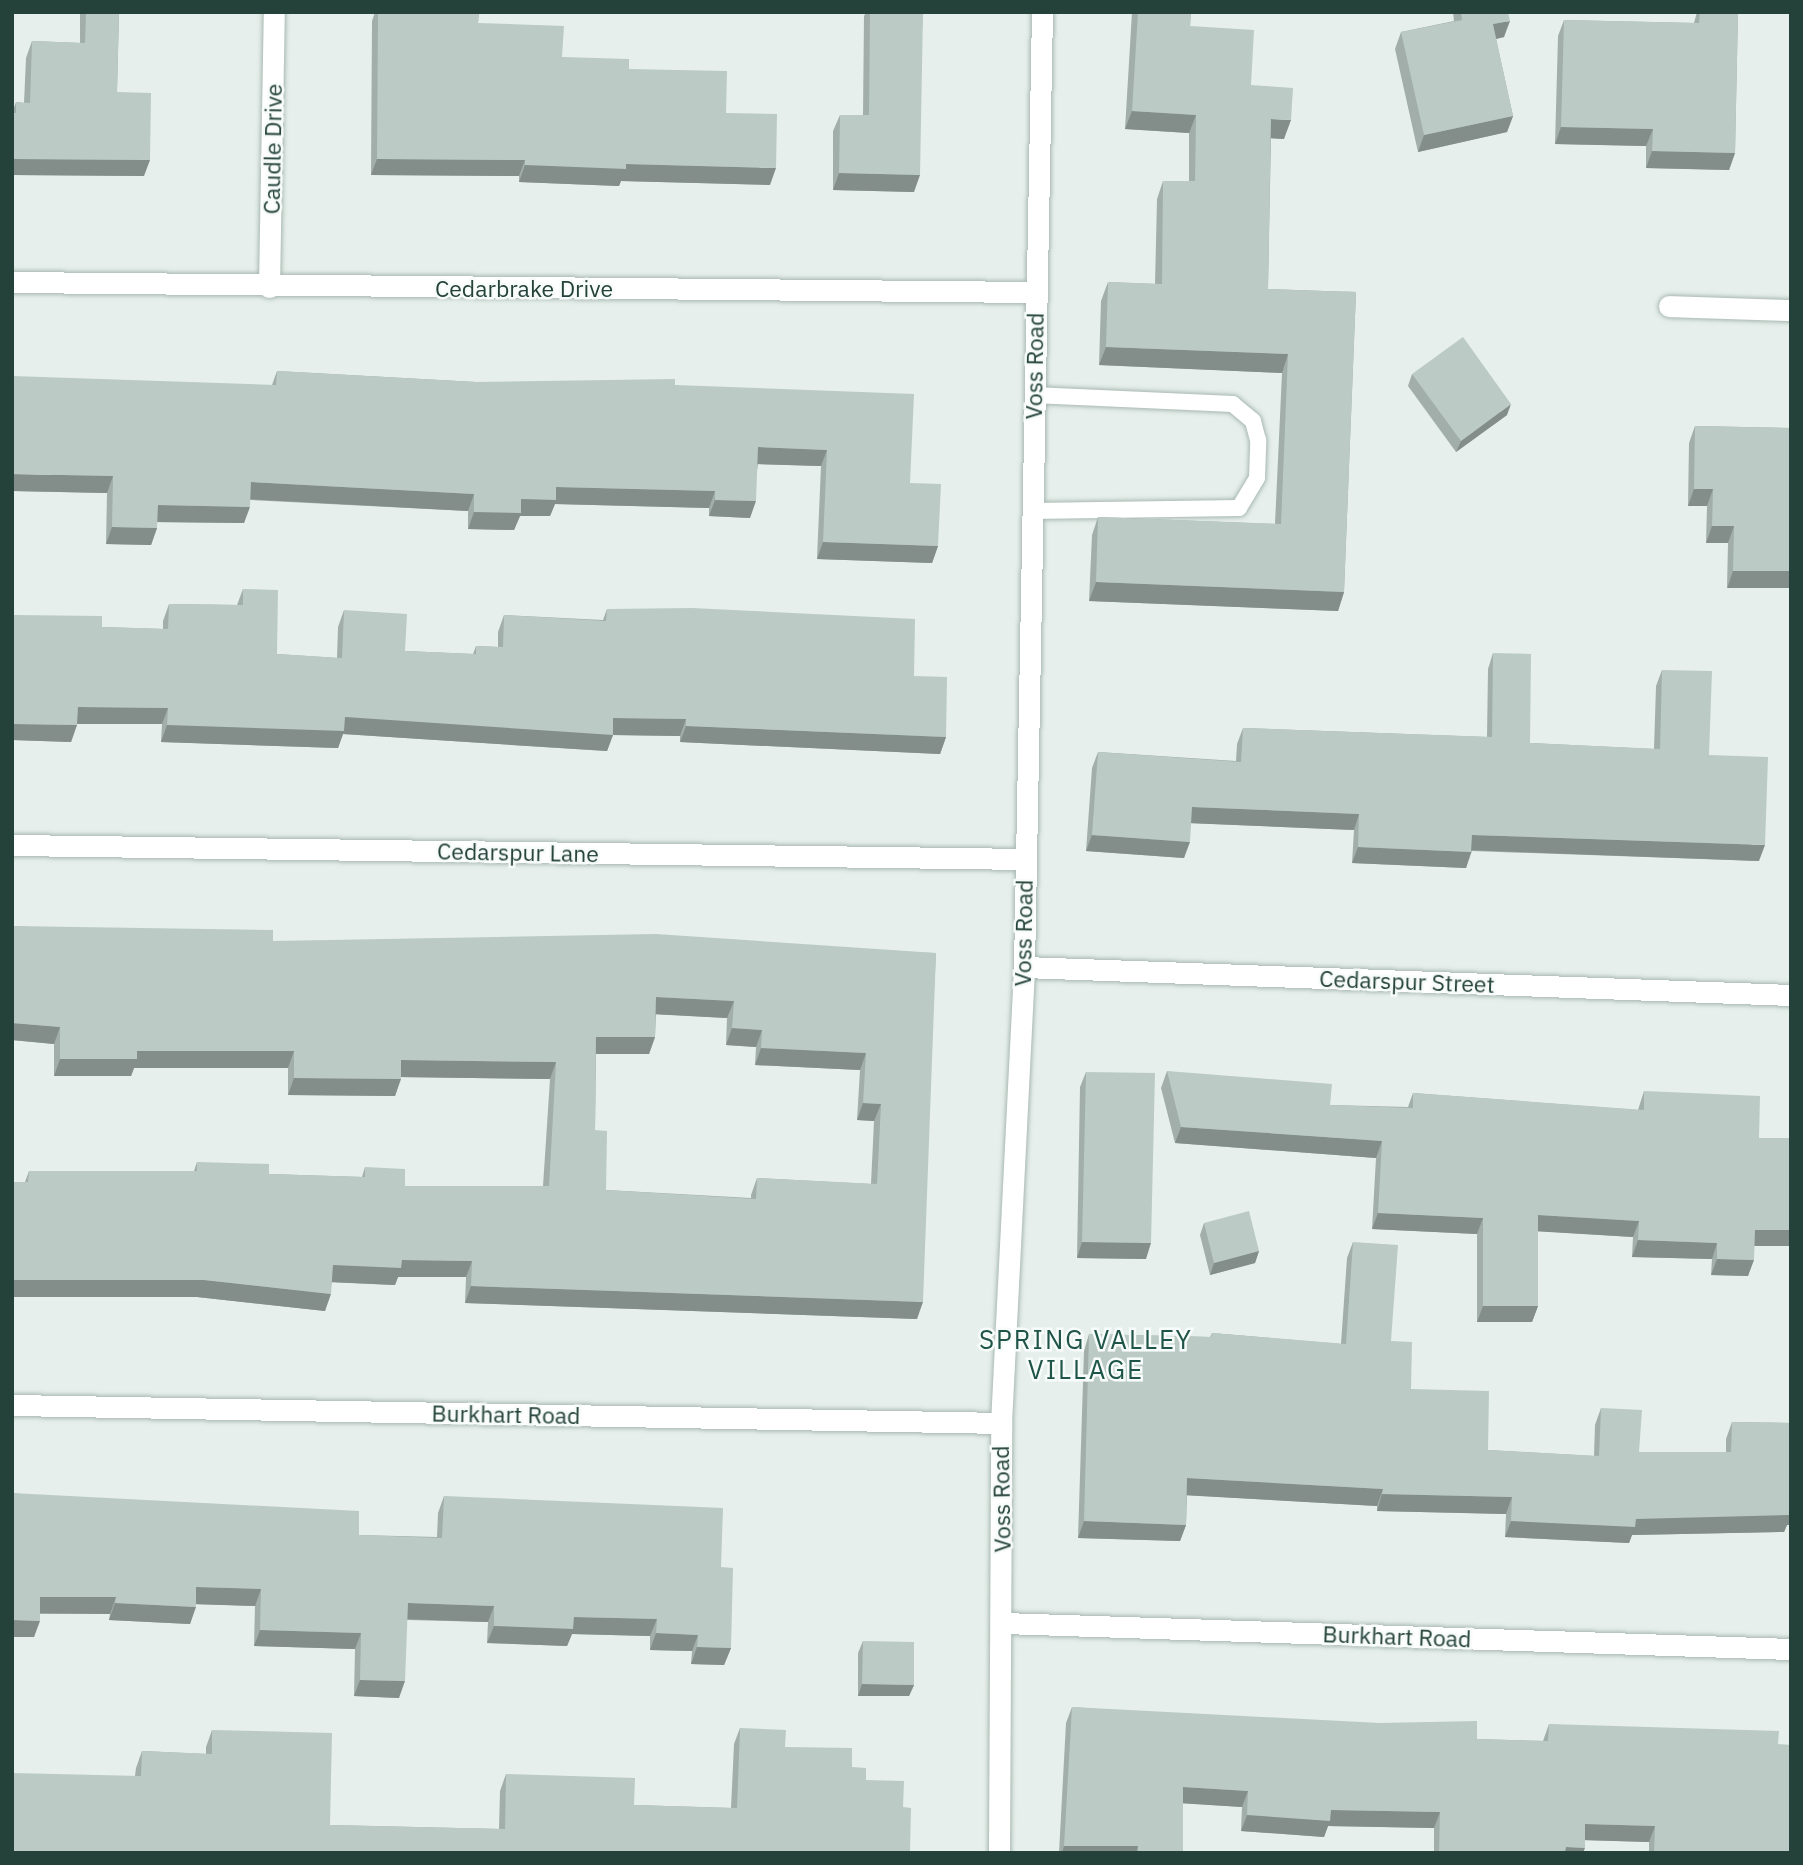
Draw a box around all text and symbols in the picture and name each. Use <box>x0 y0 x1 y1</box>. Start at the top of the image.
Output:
street label: Caudle Drive <box>257 83 287 215</box>
street label: Cedarbrake Drive <box>435 274 613 302</box>
street label: Voss Road <box>1019 312 1049 420</box>
street label: Cedarspur Lane <box>437 837 599 867</box>
street label: Voss Road <box>1008 879 1038 987</box>
street label: Cedarspur Street <box>1319 964 1495 998</box>
district label: SPRING VALLEY VILLAGE <box>981 1324 1191 1386</box>
street label: Burkhart Road <box>431 1399 581 1429</box>
street label: Voss Road <box>986 1445 1016 1553</box>
street label: Burkhart Road <box>1322 1620 1472 1652</box>

